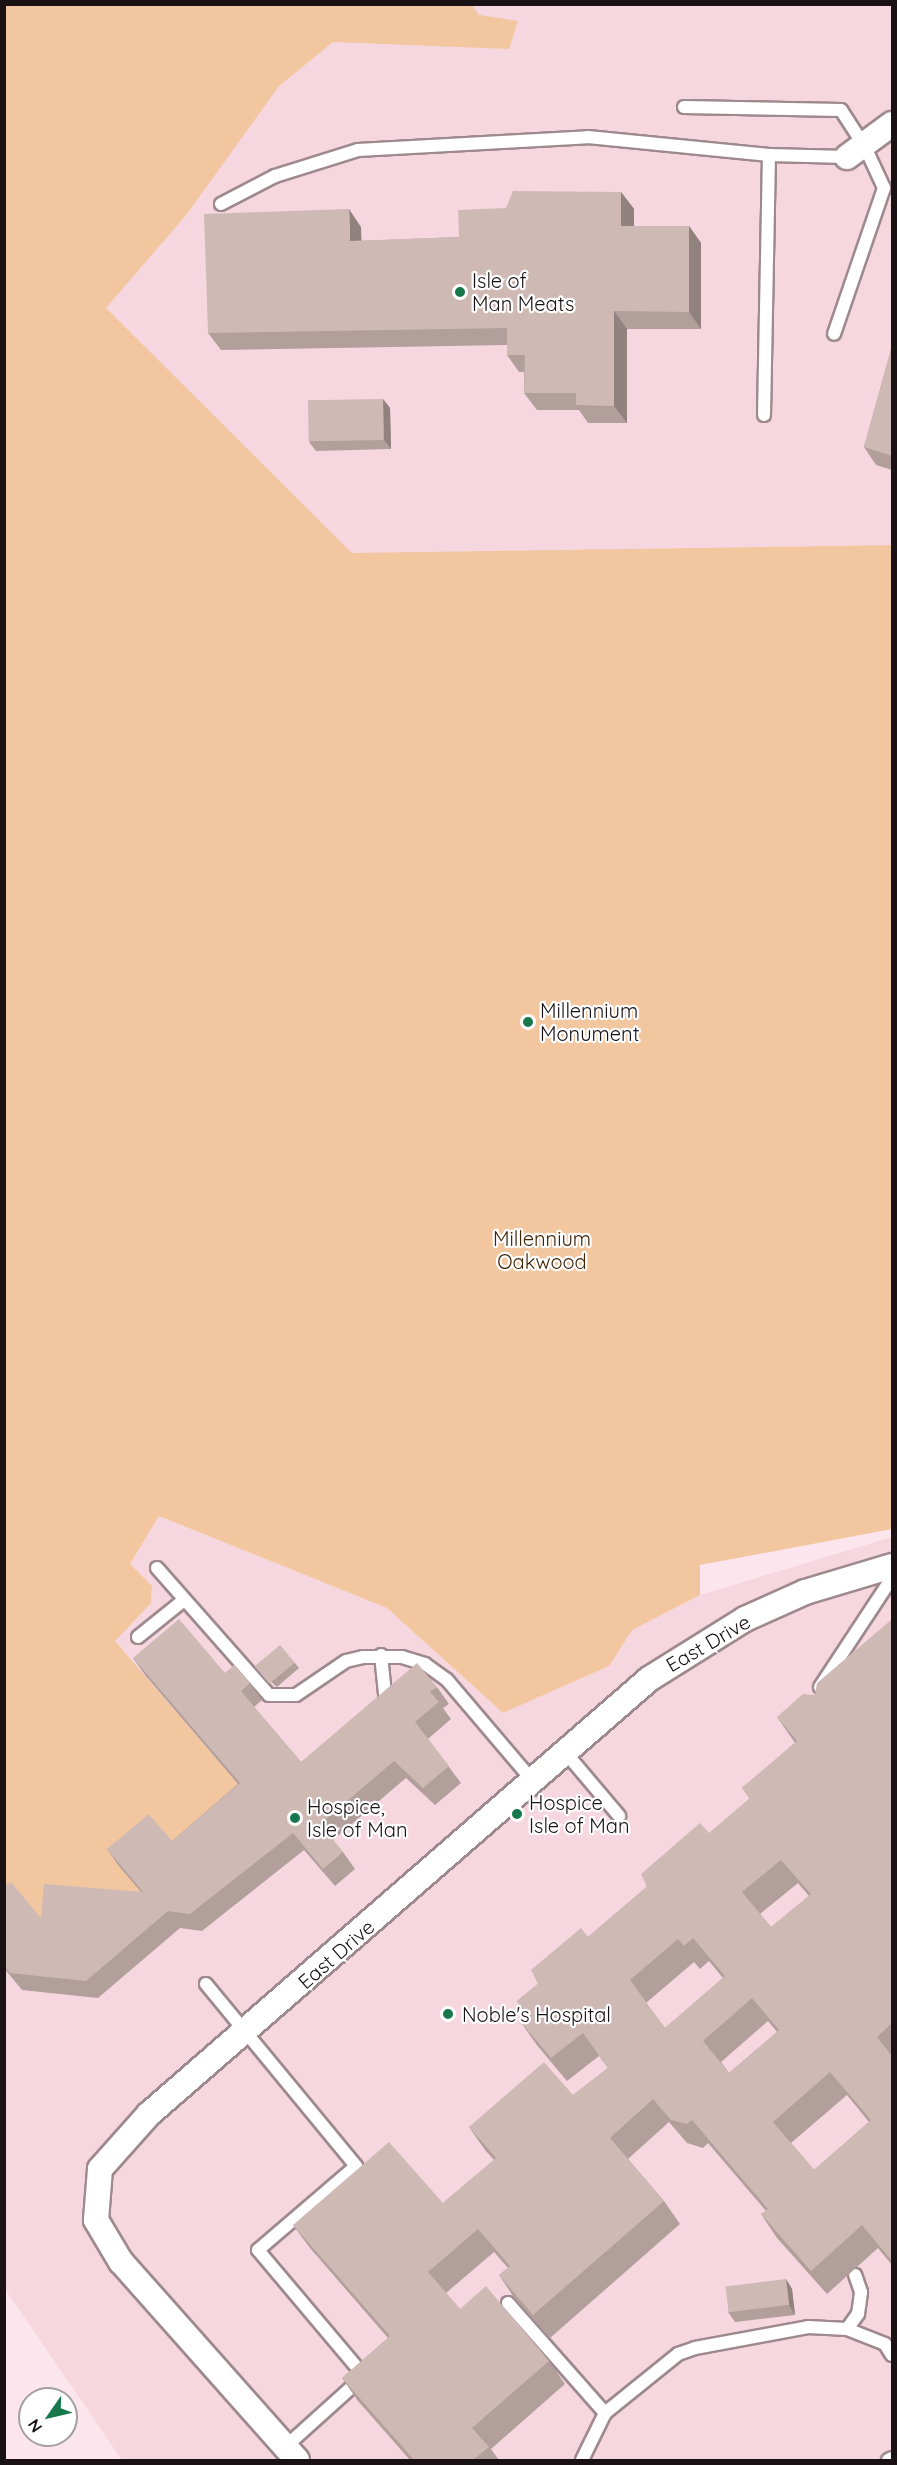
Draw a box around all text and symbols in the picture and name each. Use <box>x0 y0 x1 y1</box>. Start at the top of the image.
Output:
place label: Isle of Man Meats <box>472 268 574 315</box>
marker: Isle of Man Meats <box>453 285 467 299</box>
place label: Millennium Monument <box>540 999 639 1046</box>
marker: Millennium Monument <box>521 1015 535 1029</box>
park label: Millennium Oakwood <box>493 1226 591 1273</box>
street label: East Drive <box>662 1609 754 1677</box>
place label: Hospice Isle of Man <box>529 1790 629 1837</box>
place label: Hospice, Isle of Man <box>307 1794 407 1841</box>
marker: Hospice Isle of Man <box>510 1807 524 1821</box>
marker: Hospice, Isle of Man <box>288 1811 302 1825</box>
street label: East Drive <box>293 1914 379 1994</box>
place label: Noble's Hospital <box>462 2002 611 2026</box>
marker: Noble's Hospital <box>439 2005 457 2023</box>
north arrow <box>18 2387 78 2447</box>
text: N <box>23 2415 46 2436</box>

